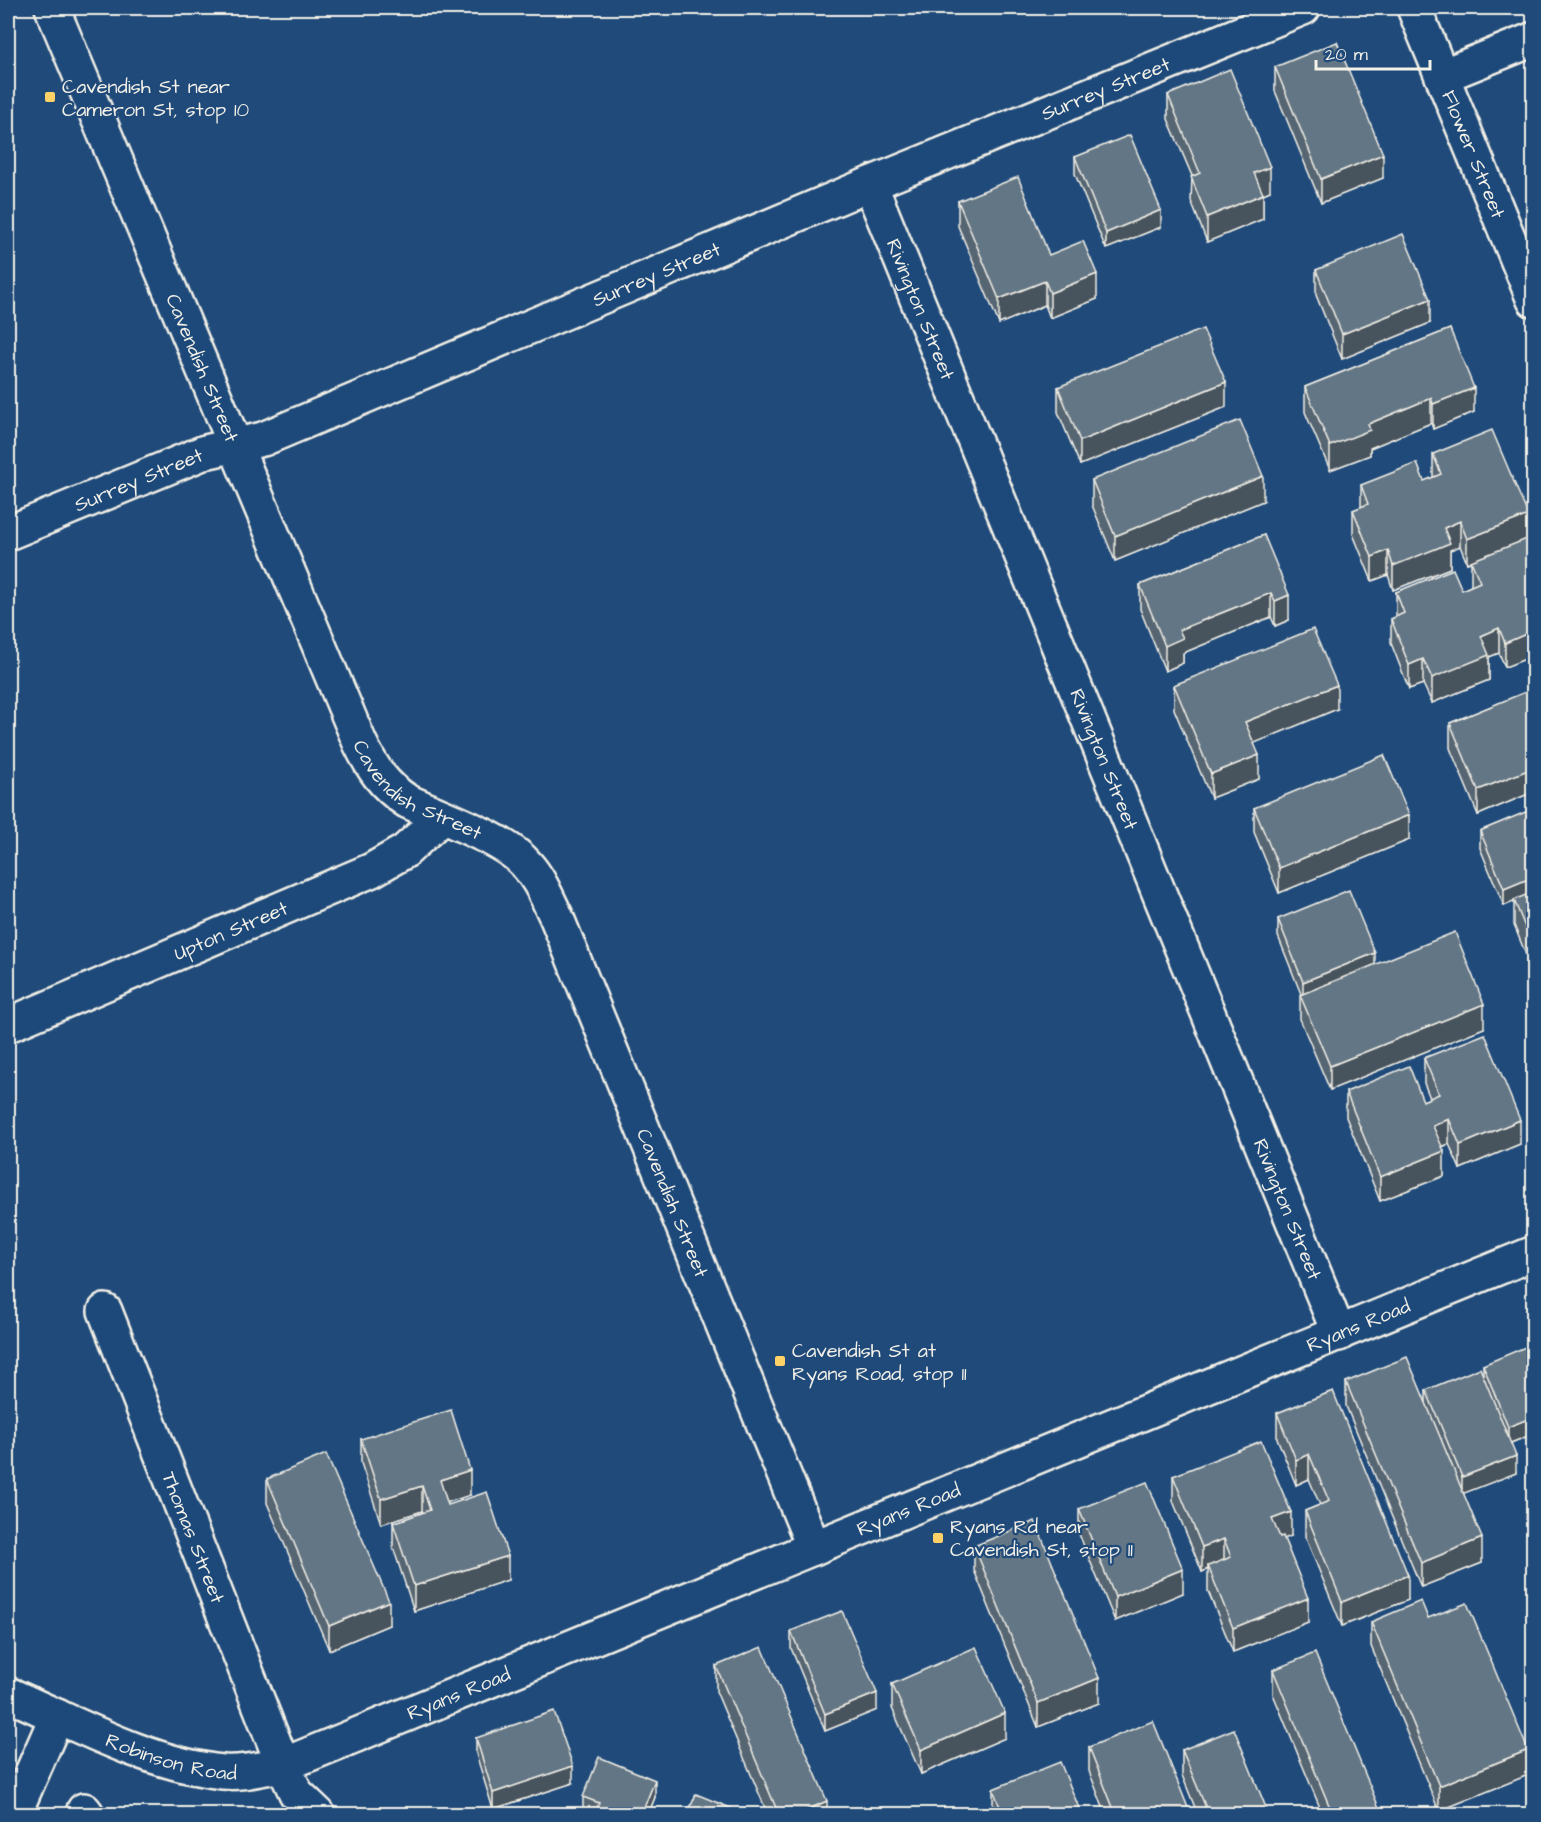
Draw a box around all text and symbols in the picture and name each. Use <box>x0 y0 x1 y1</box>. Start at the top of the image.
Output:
scale bar <box>1316 33 1430 71</box>
text: 20 m <box>1325 42 1368 67</box>
street label: Surrey Street <box>1037 51 1174 128</box>
place label: Cavendish St near Cameron St, stop 10 <box>62 73 250 124</box>
street label: Flower Street <box>1434 86 1512 223</box>
marker: Cavendish St near Cameron St, stop 10 <box>43 90 57 104</box>
street label: Surrey Street <box>588 235 725 314</box>
street label: Rivington Street <box>879 235 961 384</box>
street label: Cavendish Street <box>158 290 245 447</box>
street label: Surrey Street <box>70 441 207 519</box>
street label: Rivington Street <box>1062 685 1145 834</box>
street label: Cavendish Street <box>346 735 487 847</box>
street label: Upton Street <box>170 894 292 968</box>
street label: Cavendish Street <box>629 1124 715 1282</box>
street label: Rivington Street <box>1246 1135 1328 1284</box>
street label: Ryans Road <box>1303 1292 1414 1360</box>
place label: Cavendish St at Ryans Road, stop 11 <box>792 1337 967 1389</box>
marker: Cavendish St at Ryans Road, stop 11 <box>773 1354 787 1368</box>
street label: Thomas Street <box>154 1468 231 1608</box>
street label: Ryans Road <box>853 1476 965 1544</box>
place label: Ryans Rd near Cavendish St, stop 11 <box>950 1513 1133 1564</box>
marker: Ryans Rd near Cavendish St, stop 11 <box>931 1531 945 1545</box>
street label: Ryans Road <box>403 1660 515 1728</box>
street label: Robinson Road <box>101 1727 237 1787</box>

